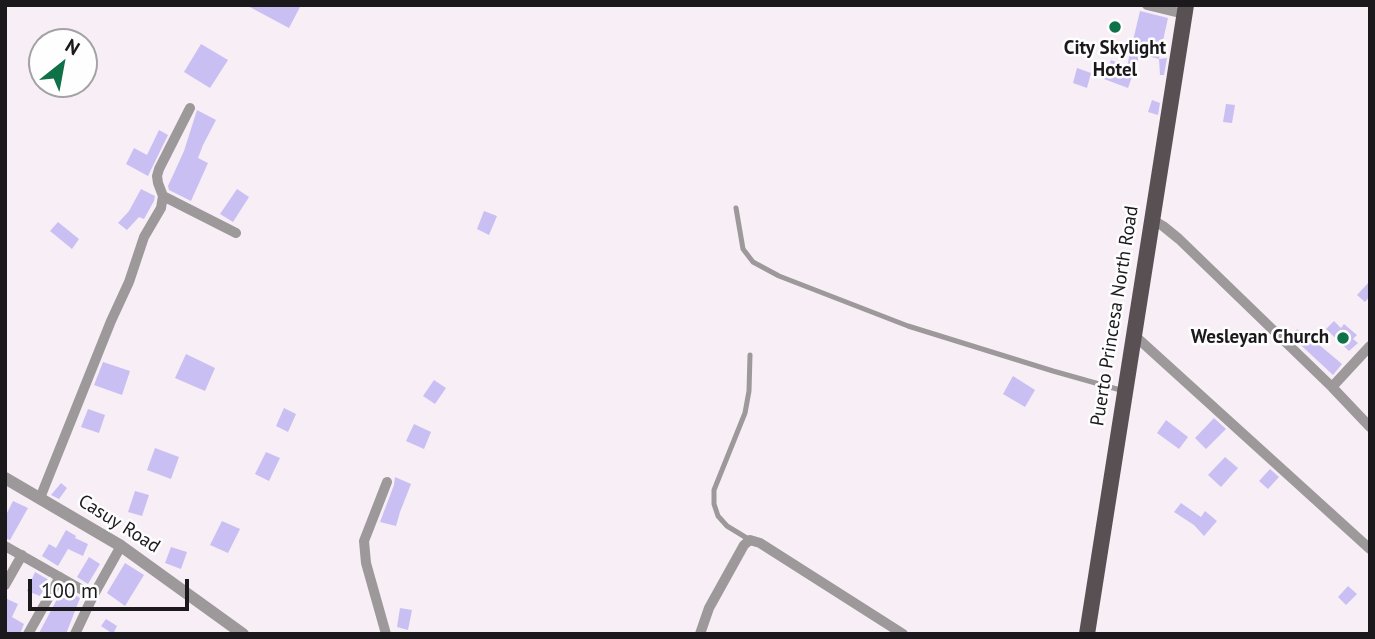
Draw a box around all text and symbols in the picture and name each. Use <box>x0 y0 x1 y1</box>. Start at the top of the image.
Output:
marker: City Skylight Hotel <box>1107 19 1123 35</box>
north arrow <box>28 28 98 98</box>
text: N <box>61 33 84 60</box>
place label: City Skylight Hotel <box>1064 38 1166 82</box>
street label: Puerto Princesa North Road <box>1086 204 1144 428</box>
place label: Wesleyan Church <box>1191 327 1329 349</box>
marker: Wesleyan Church <box>1335 330 1351 346</box>
street label: Casuy Road <box>74 490 164 558</box>
scale bar <box>32 566 192 610</box>
text: 100 m <box>41 577 98 604</box>

